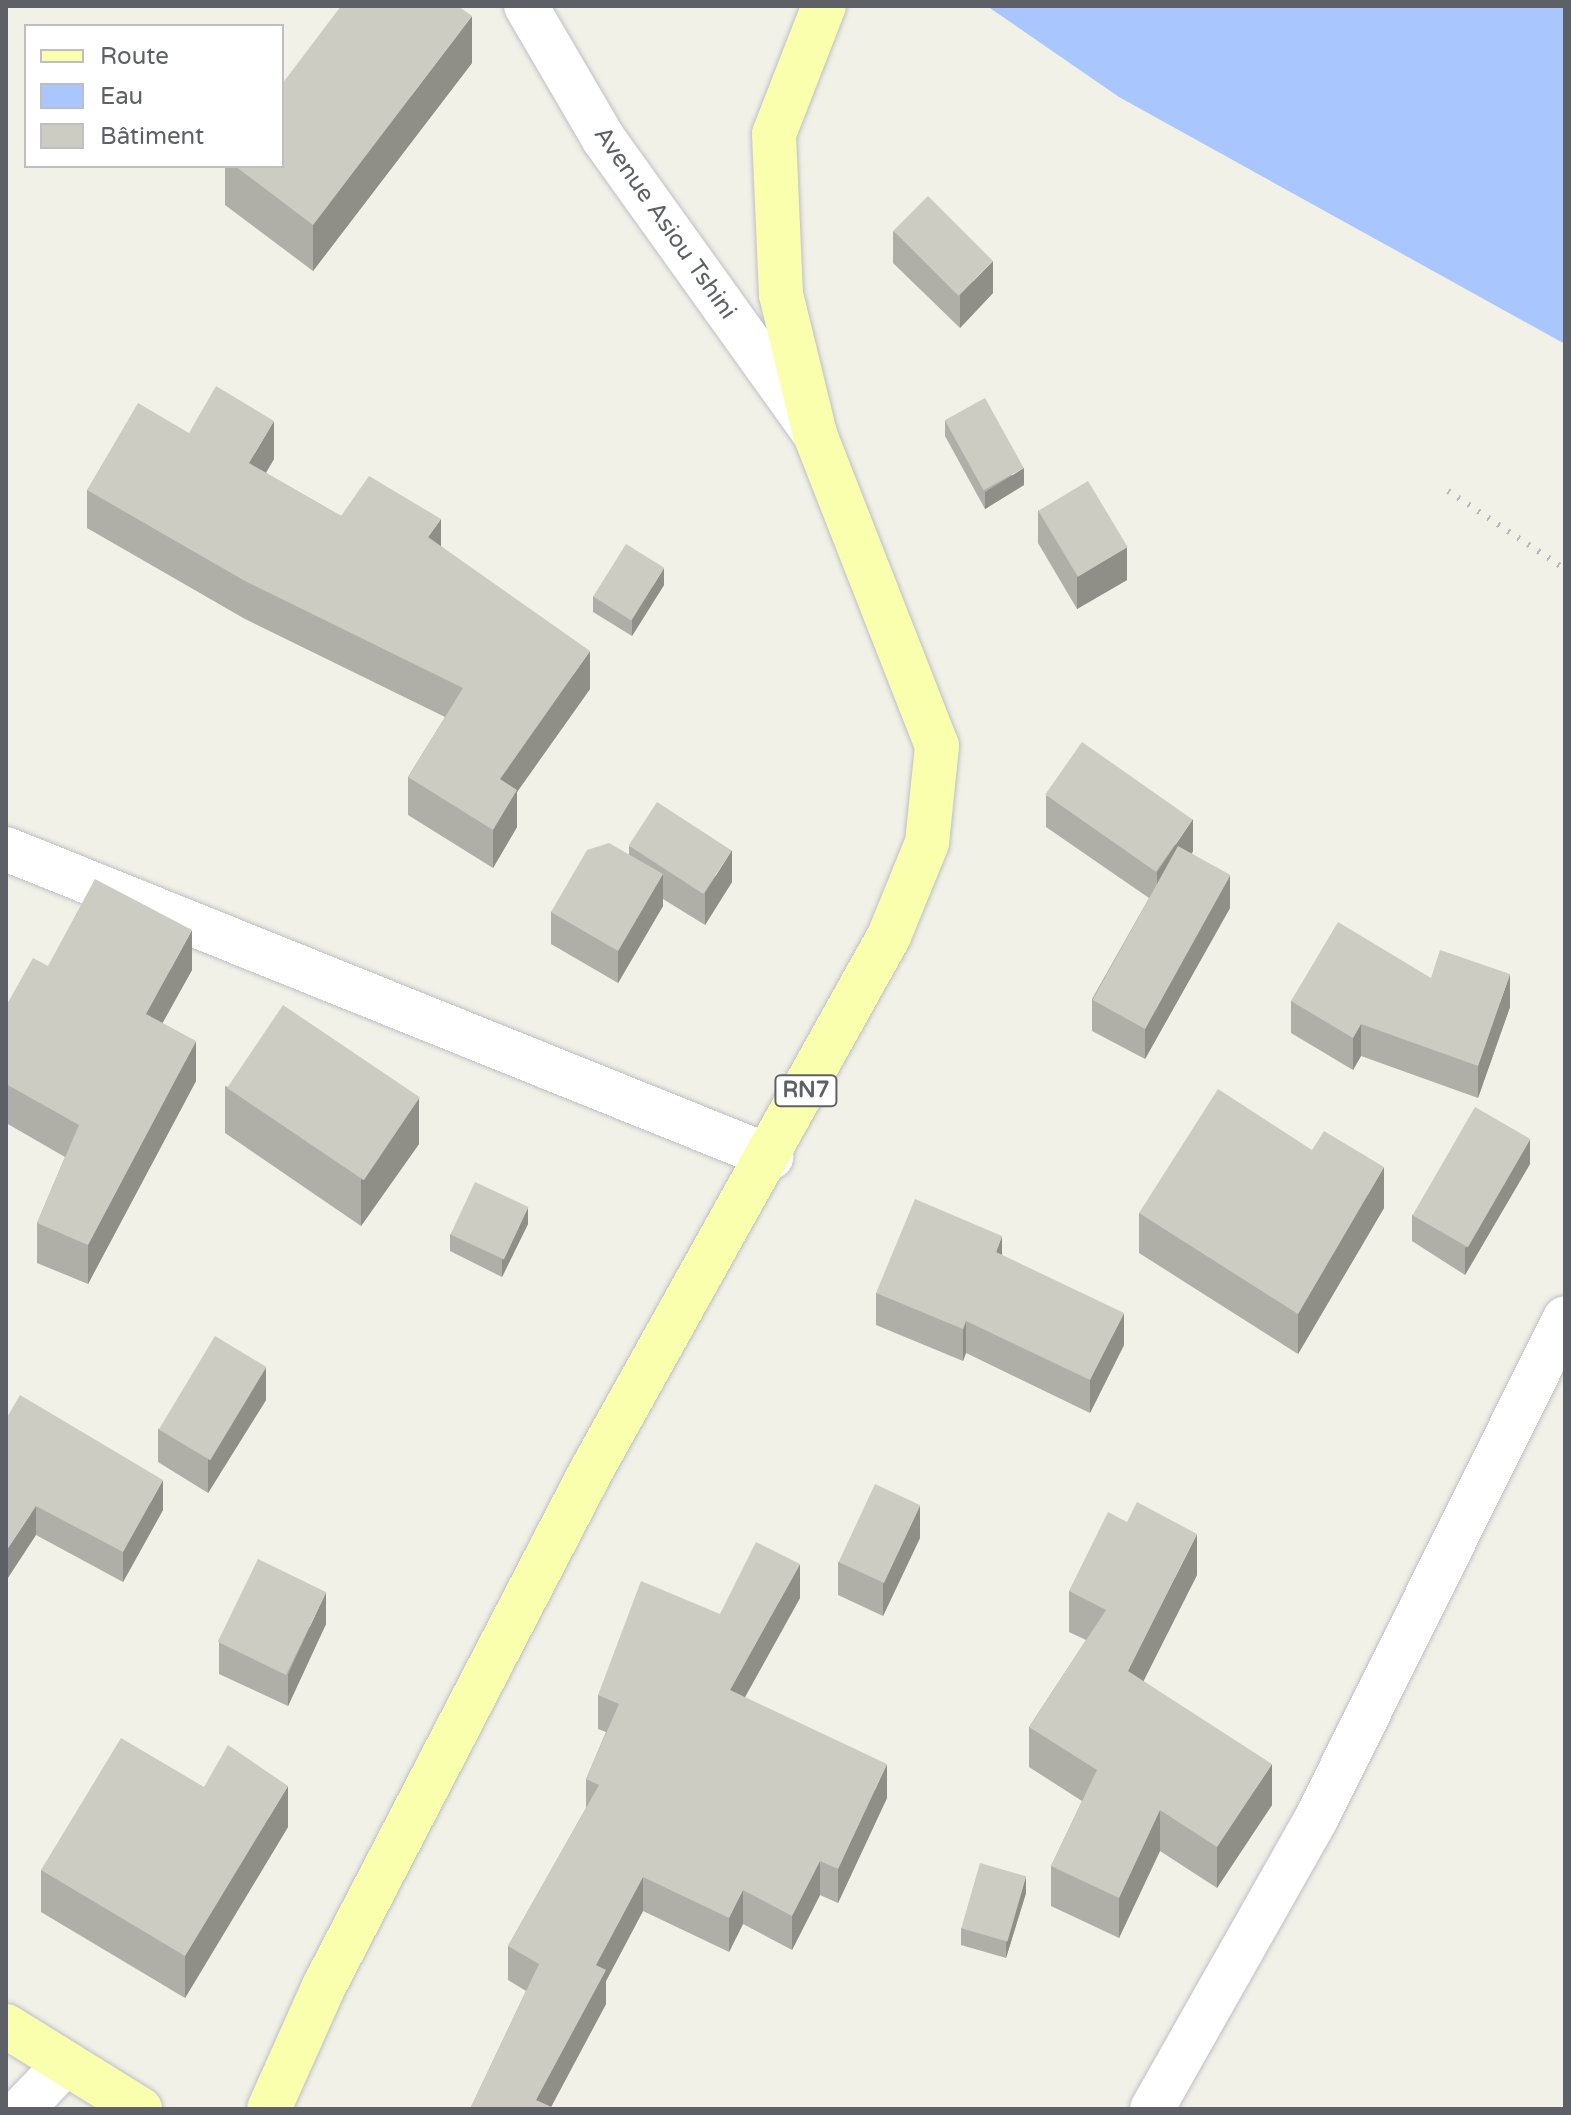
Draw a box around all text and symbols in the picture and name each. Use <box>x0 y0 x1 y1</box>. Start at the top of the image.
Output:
legend <box>24 24 284 168</box>
text: Route <box>100 42 169 71</box>
text: Eau <box>100 82 143 111</box>
street label: Avenue Asiou Tshini <box>588 121 742 325</box>
text: Bâtiment <box>100 122 204 151</box>
road number: RN7 <box>774 1073 838 1109</box>

